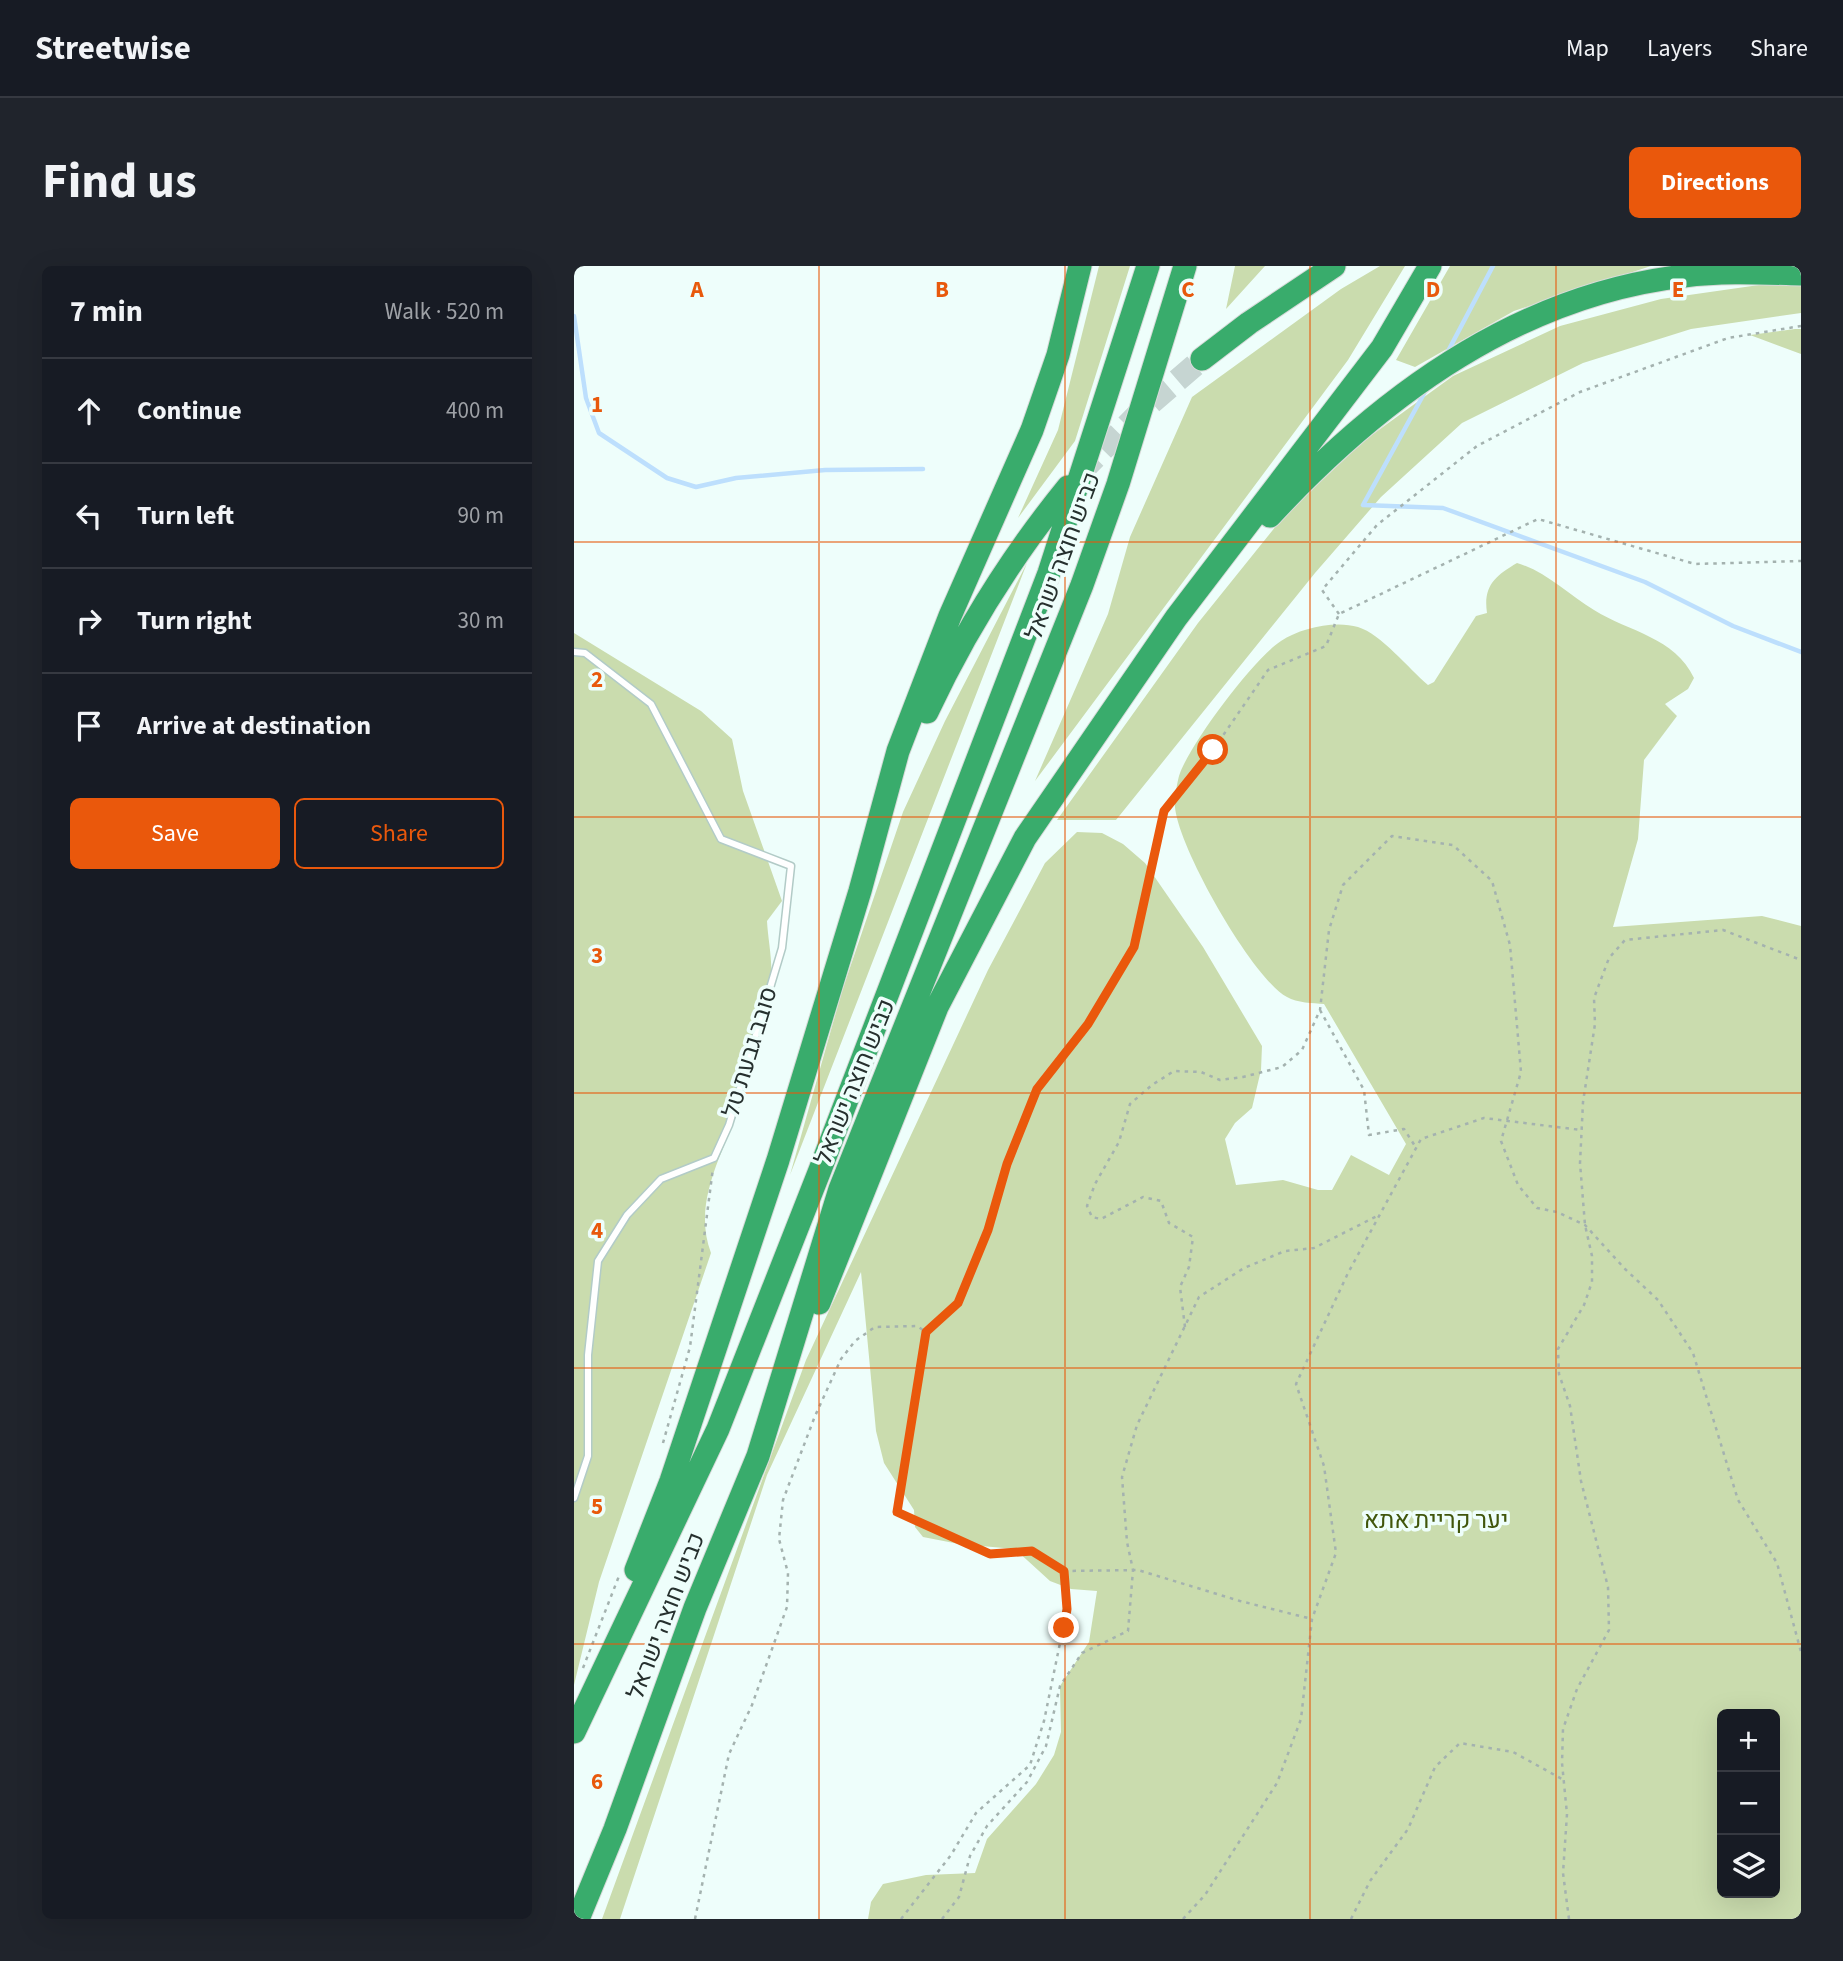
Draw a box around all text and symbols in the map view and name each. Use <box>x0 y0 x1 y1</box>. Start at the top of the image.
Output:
text: Streetwise <box>35 25 191 72</box>
text: Map <box>1566 31 1609 66</box>
text: Layers <box>1647 31 1712 66</box>
text: Share <box>1750 31 1808 66</box>
text: Find us <box>42 147 197 217</box>
button: Directions <box>1629 147 1801 218</box>
text: A <box>689 273 704 306</box>
text: B <box>935 273 949 306</box>
text: C <box>1181 273 1195 306</box>
text: D <box>1426 273 1440 306</box>
text: E <box>1672 273 1684 306</box>
text: 7 min <box>70 290 143 333</box>
text: Walk · 520 m <box>385 295 504 328</box>
text: 1 <box>591 388 603 421</box>
icon: ahead <box>70 392 108 430</box>
text: Continue <box>137 392 242 429</box>
text: 400 m <box>446 394 504 427</box>
street label: כביש חוצה ישראל <box>1016 467 1110 645</box>
icon: left <box>70 497 108 535</box>
text: Turn left <box>137 497 234 534</box>
text: 90 m <box>457 499 504 532</box>
icon: right <box>70 602 108 640</box>
text: Turn right <box>137 602 252 639</box>
text: 30 m <box>457 604 504 637</box>
text: 2 <box>591 663 603 696</box>
icon: arrive <box>70 707 108 745</box>
text: Arrive at destination <box>137 707 371 744</box>
route start <box>1197 734 1228 765</box>
button: Save <box>70 798 280 869</box>
button: Share <box>294 798 504 869</box>
text: 3 <box>591 939 603 972</box>
street label: סובב גבעת טל <box>713 982 787 1122</box>
street label: כביש חוצה ישראל <box>806 994 904 1170</box>
text: 4 <box>591 1214 603 1247</box>
text: 5 <box>591 1490 603 1523</box>
park label: יער קריית אתא <box>1364 1503 1508 1538</box>
street label: כביש חוצה ישראל <box>618 1528 714 1704</box>
route end <box>1048 1612 1079 1643</box>
map controls <box>1717 1709 1780 1898</box>
button: + <box>1717 1709 1780 1772</box>
text: 6 <box>591 1765 603 1798</box>
button: − <box>1717 1772 1780 1835</box>
button: layers <box>1717 1835 1780 1898</box>

